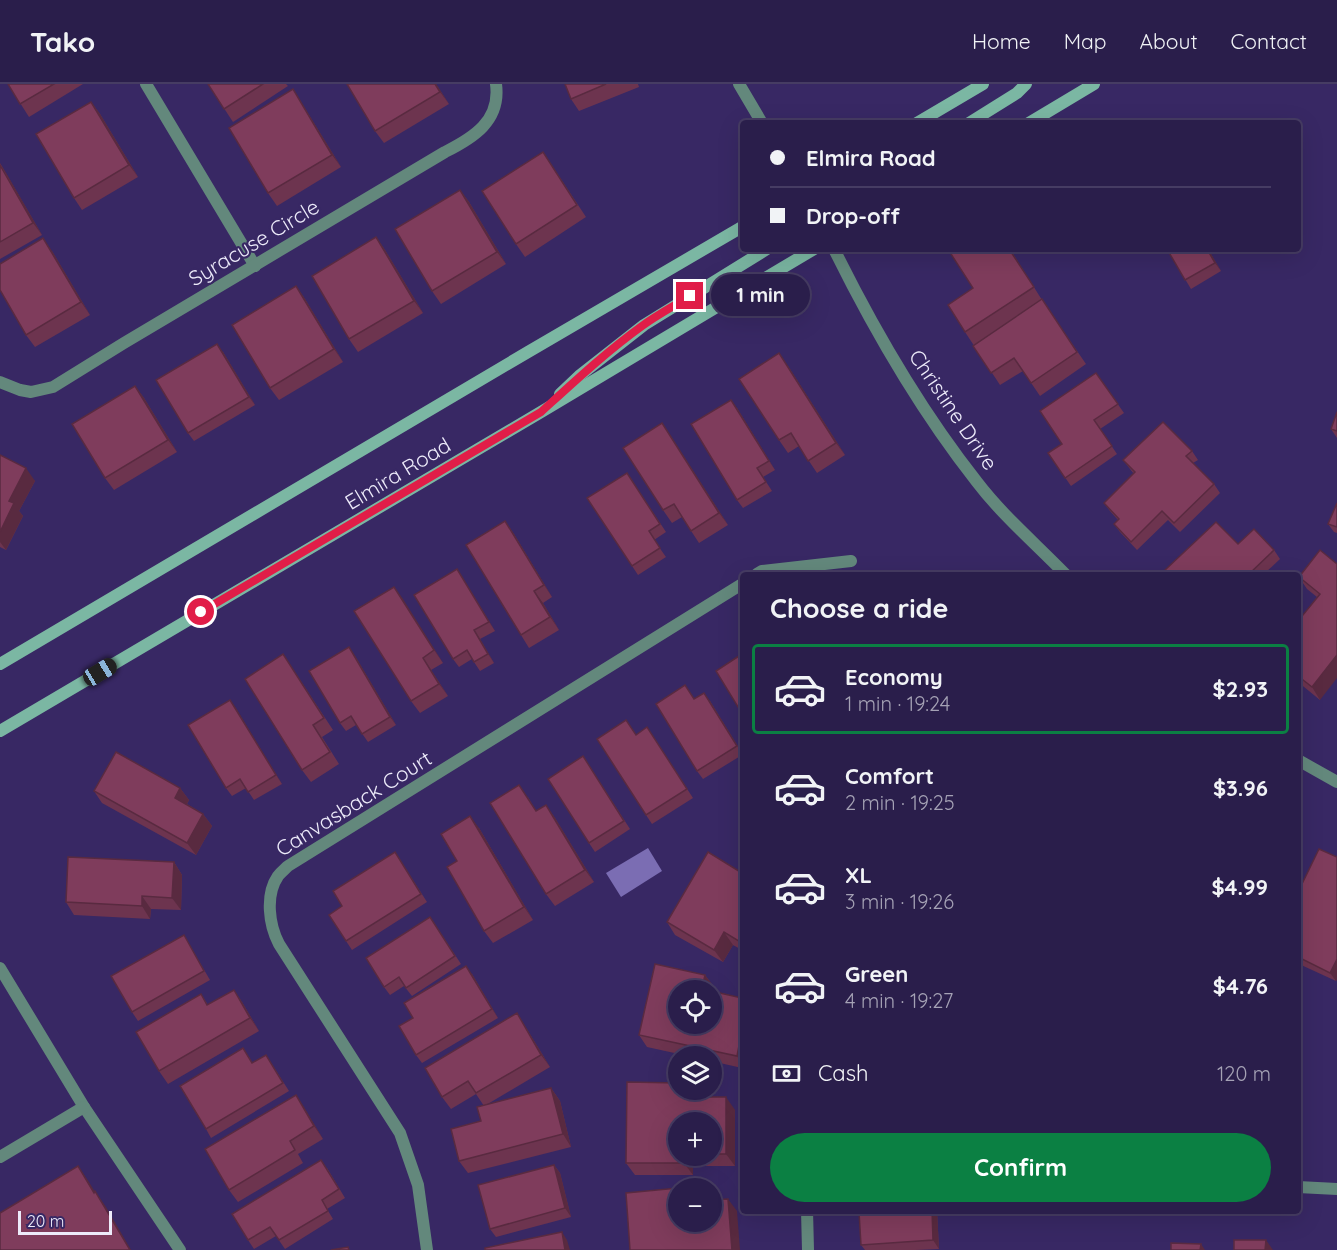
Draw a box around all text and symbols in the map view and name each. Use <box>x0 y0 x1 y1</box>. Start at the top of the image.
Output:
text: Tako <box>30 24 95 59</box>
text: Home <box>972 28 1031 54</box>
text: Map <box>1064 28 1107 54</box>
text: About <box>1140 28 1198 54</box>
text: Contact <box>1231 28 1307 54</box>
text: Elmira Road <box>806 144 936 172</box>
street label: Syracuse Circle <box>183 193 324 291</box>
text: Drop-off <box>806 202 900 230</box>
callout: 1 min <box>711 275 810 317</box>
route end <box>676 282 703 309</box>
text: 1 min <box>736 282 785 307</box>
street label: Christine Drive <box>904 344 1004 475</box>
street label: Elmira Road <box>340 431 455 515</box>
text: Choose a ride <box>770 591 948 625</box>
route start <box>187 598 214 625</box>
car <box>80 655 120 689</box>
icon: car <box>773 662 827 716</box>
text: Economy <box>845 663 943 691</box>
text: $2.93 <box>1213 675 1268 703</box>
text: 1 min · 19:24 <box>845 691 950 716</box>
street label: Canvasback Court <box>271 745 436 862</box>
icon: car <box>773 761 827 815</box>
text: Comfort <box>845 762 934 790</box>
text: $3.96 <box>1213 774 1268 802</box>
text: 2 min · 19:25 <box>845 790 955 815</box>
icon: car <box>773 860 827 914</box>
text: XL <box>845 861 872 889</box>
text: $4.99 <box>1211 873 1268 901</box>
text: 3 min · 19:26 <box>845 889 954 914</box>
icon: car <box>773 959 827 1013</box>
text: Green <box>845 960 908 988</box>
text: $4.76 <box>1213 972 1268 1000</box>
map controls <box>668 980 722 1232</box>
button: locate <box>668 980 722 1034</box>
text: 4 min · 19:27 <box>845 988 953 1013</box>
button: layers <box>668 1046 722 1100</box>
icon: cash <box>770 1057 803 1090</box>
text: Cash <box>818 1059 869 1087</box>
text: 120 m <box>1217 1061 1271 1086</box>
button: + <box>668 1112 722 1166</box>
button: Confirm <box>770 1133 1271 1202</box>
button: − <box>668 1178 722 1232</box>
scale bar <box>18 1208 112 1236</box>
text: 20 m <box>27 1211 64 1231</box>

